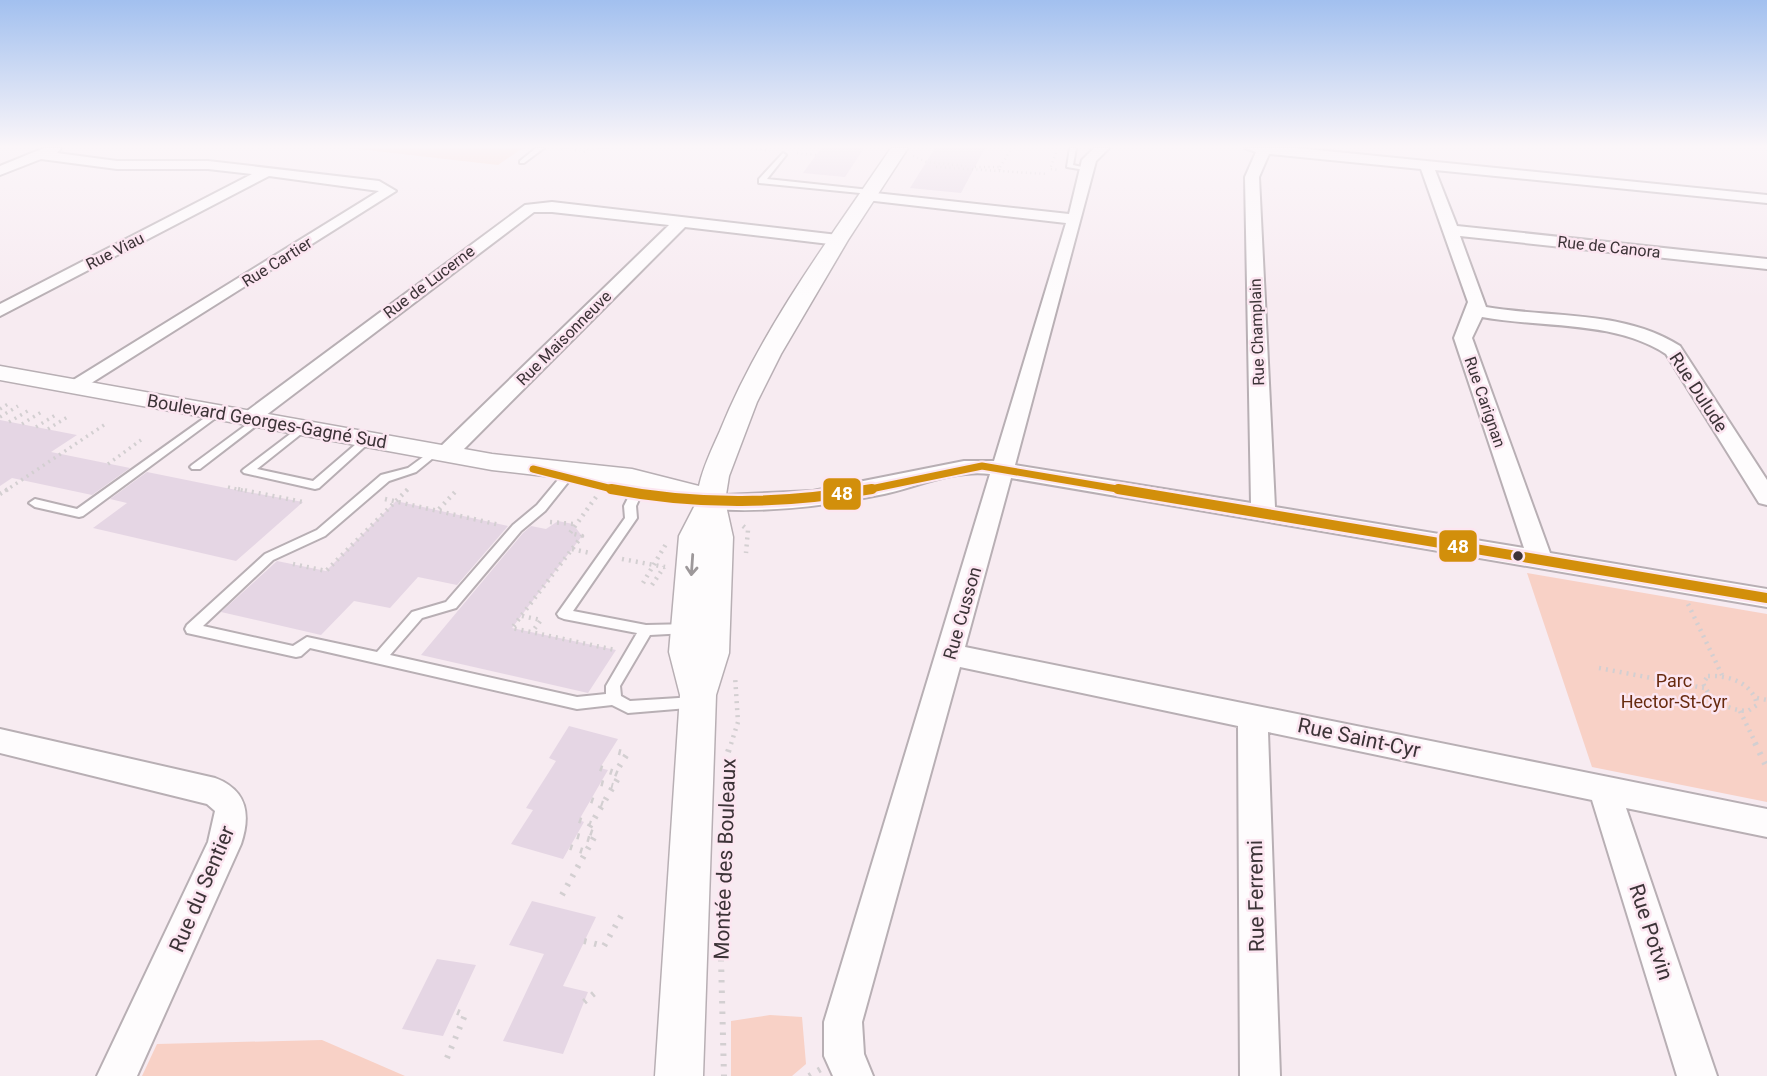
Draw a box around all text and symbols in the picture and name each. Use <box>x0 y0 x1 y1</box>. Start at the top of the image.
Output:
street label: Rue Viau <box>83 228 147 274</box>
street label: Rue de Canora <box>1557 232 1661 262</box>
street label: Rue Cartier <box>238 233 316 291</box>
street label: Rue de Lucerne <box>380 242 478 322</box>
street label: Rue Champlain <box>1246 278 1268 386</box>
street label: Rue Maisonneuve <box>513 287 615 389</box>
street label: Rue Dulude <box>1665 348 1733 436</box>
street label: Rue Carignan <box>1461 354 1509 450</box>
street label: Boulevard Georges-Gagné Sud <box>146 390 388 452</box>
line badge: 48 <box>822 477 862 511</box>
text: 48 <box>831 482 853 505</box>
line badge: 48 <box>1438 529 1478 563</box>
text: 48 <box>1447 535 1469 558</box>
unlabelled marker <box>1511 549 1525 563</box>
one-way arrow <box>685 553 698 576</box>
street label: Rue Cusson <box>939 564 985 662</box>
park label: Parc Hector-St-Cyr <box>1621 670 1727 712</box>
street label: Rue Saint-Cyr <box>1295 713 1423 763</box>
street label: Montée des Bouleaux <box>709 758 741 960</box>
street label: Rue du Sentier <box>165 822 239 956</box>
street label: Rue Ferremi <box>1243 840 1269 952</box>
street label: Rue Potvin <box>1624 881 1678 983</box>

